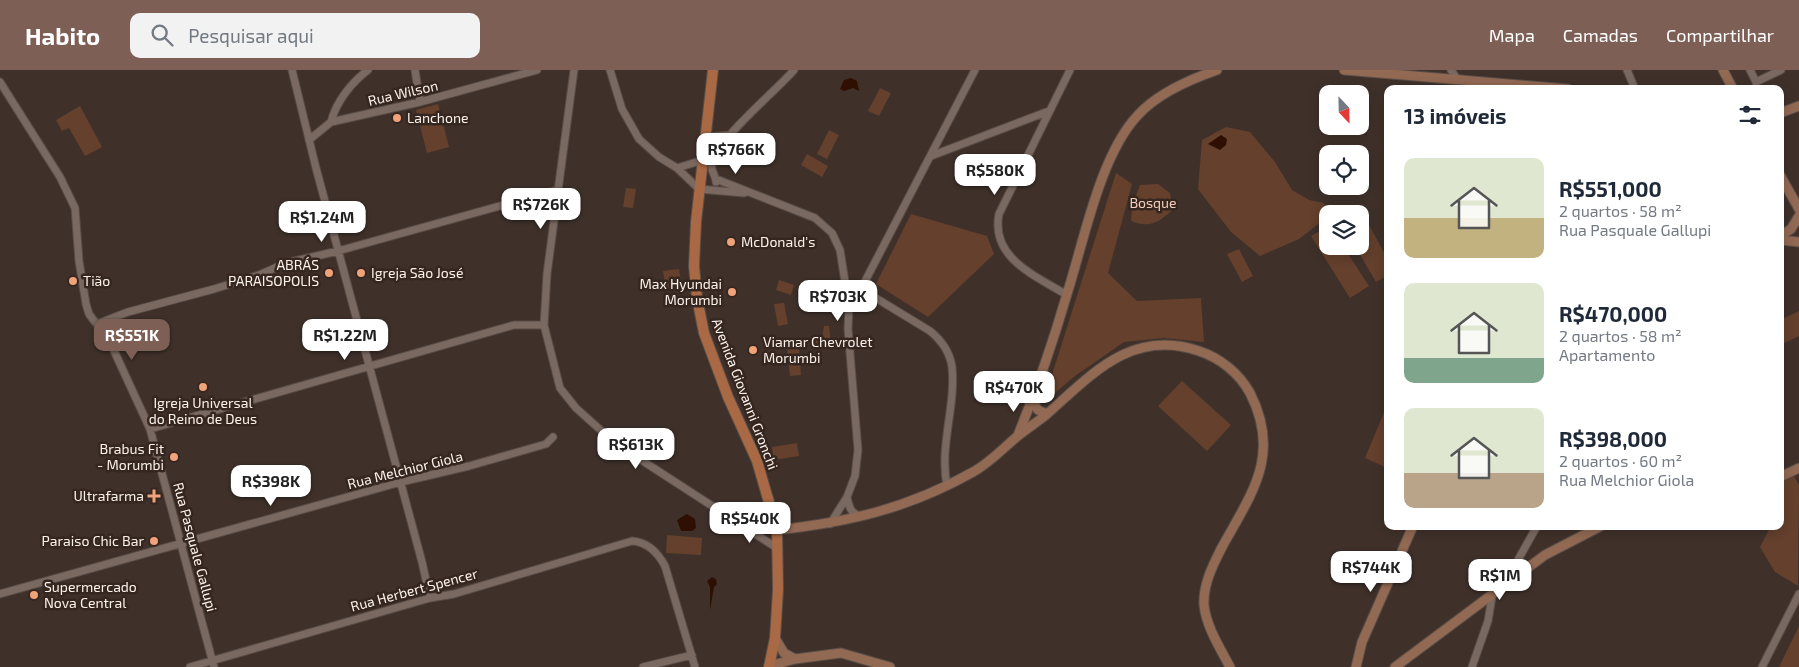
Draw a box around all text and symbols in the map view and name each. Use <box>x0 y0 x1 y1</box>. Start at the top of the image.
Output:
search box <box>130 13 480 58</box>
text: Habito <box>25 21 100 50</box>
icon: search <box>148 21 176 49</box>
text: Pesquisar aqui <box>188 24 314 47</box>
text: Mapa <box>1489 24 1535 46</box>
text: Camadas <box>1563 24 1638 46</box>
text: Compartilhar <box>1666 24 1774 46</box>
street label: Rua Wilson <box>366 76 440 109</box>
north arrow <box>1319 85 1369 135</box>
map controls <box>1319 85 1369 255</box>
icon: filters <box>1736 101 1764 129</box>
text: 13 imóveis <box>1404 103 1507 128</box>
place label: Lanchone <box>407 109 469 126</box>
marker: Lanchone <box>391 112 403 124</box>
pin: R$766K <box>695 132 777 175</box>
text: R$766K <box>707 139 765 158</box>
button: locate <box>1319 145 1369 195</box>
pin: R$580K <box>954 154 1036 196</box>
text: R$580K <box>966 160 1024 179</box>
text: R$551,000 <box>1559 176 1662 201</box>
icon: home <box>1444 178 1504 238</box>
pin: R$726K <box>500 188 582 230</box>
text: R$726K <box>513 194 569 213</box>
park label: Bosque <box>1129 194 1177 211</box>
pin: R$1.24M <box>276 200 368 243</box>
text: 2 quartos · 58 m² <box>1559 201 1682 220</box>
button: layers <box>1319 205 1369 255</box>
text: R$1.24M <box>290 207 354 226</box>
text: Rua Pasquale Gallupi <box>1559 220 1711 239</box>
place label: McDonald's <box>741 233 815 250</box>
marker: McDonald's <box>725 236 737 248</box>
place label: ABRÁS PARAISOPOLIS <box>228 256 319 289</box>
place label: Igreja São José <box>371 264 463 281</box>
marker: ABRÁS PARAISOPOLIS <box>323 267 335 279</box>
marker: Igreja São José <box>355 267 367 279</box>
place label: Tião <box>83 272 110 289</box>
marker: Tião <box>67 275 79 287</box>
place label: Max Hyundai Morumbi <box>639 275 722 308</box>
pin: R$703K <box>797 280 879 322</box>
marker: Max Hyundai Morumbi <box>726 286 738 298</box>
text: R$703K <box>809 286 867 305</box>
text: R$470,000 <box>1559 301 1667 326</box>
icon: home <box>1444 303 1504 363</box>
street label: Avenida Giovanni Gronchi <box>709 316 782 472</box>
pin: R$551K <box>91 318 173 361</box>
pin: R$1.22M <box>299 318 391 361</box>
text: R$551K <box>105 325 159 344</box>
text: R$1.22M <box>313 325 377 344</box>
text: 2 quartos · 58 m² <box>1559 326 1682 345</box>
place label: Viamar Chevrolet Morumbi <box>763 333 872 366</box>
marker: Viamar Chevrolet Morumbi <box>747 344 759 356</box>
text: Apartamento <box>1559 345 1655 364</box>
pin: R$470K <box>973 370 1055 413</box>
text: R$470K <box>985 377 1043 396</box>
marker: Igreja Universal do Reino de Deus <box>197 381 209 393</box>
place label: Igreja Universal do Reino de Deus <box>149 394 257 427</box>
text: R$398,000 <box>1559 426 1667 451</box>
pin: R$613K <box>595 428 677 470</box>
icon: home <box>1444 428 1504 488</box>
text: R$613K <box>608 434 664 453</box>
place label: Brabus Fit - Morumbi <box>97 440 164 473</box>
street label: Rua Melchior Giola <box>345 447 464 492</box>
marker: Brabus Fit - Morumbi <box>168 451 180 463</box>
text: 2 quartos · 60 m² <box>1559 451 1682 470</box>
pin: R$398K <box>230 464 312 507</box>
text: Rua Melchior Giola <box>1559 470 1694 489</box>
text: R$398K <box>242 471 300 490</box>
street label: Rua Pasquale Gallupi <box>170 480 221 613</box>
place label: Ultrafarma <box>73 487 144 504</box>
marker: Ultrafarma <box>148 490 160 502</box>
pin: R$540K <box>709 502 791 544</box>
text: R$540K <box>721 508 779 527</box>
place label: Paraiso Chic Bar <box>42 532 144 549</box>
marker: Paraiso Chic Bar <box>148 535 160 547</box>
pin: R$744K <box>1330 550 1412 593</box>
text: R$744K <box>1342 557 1400 576</box>
pin: R$1M <box>1470 558 1530 601</box>
street label: Rua Herbert Spencer <box>348 564 480 615</box>
text: R$1M <box>1479 565 1521 584</box>
place label: Supermercado Nova Central <box>44 578 137 611</box>
marker: Supermercado Nova Central <box>28 589 40 601</box>

